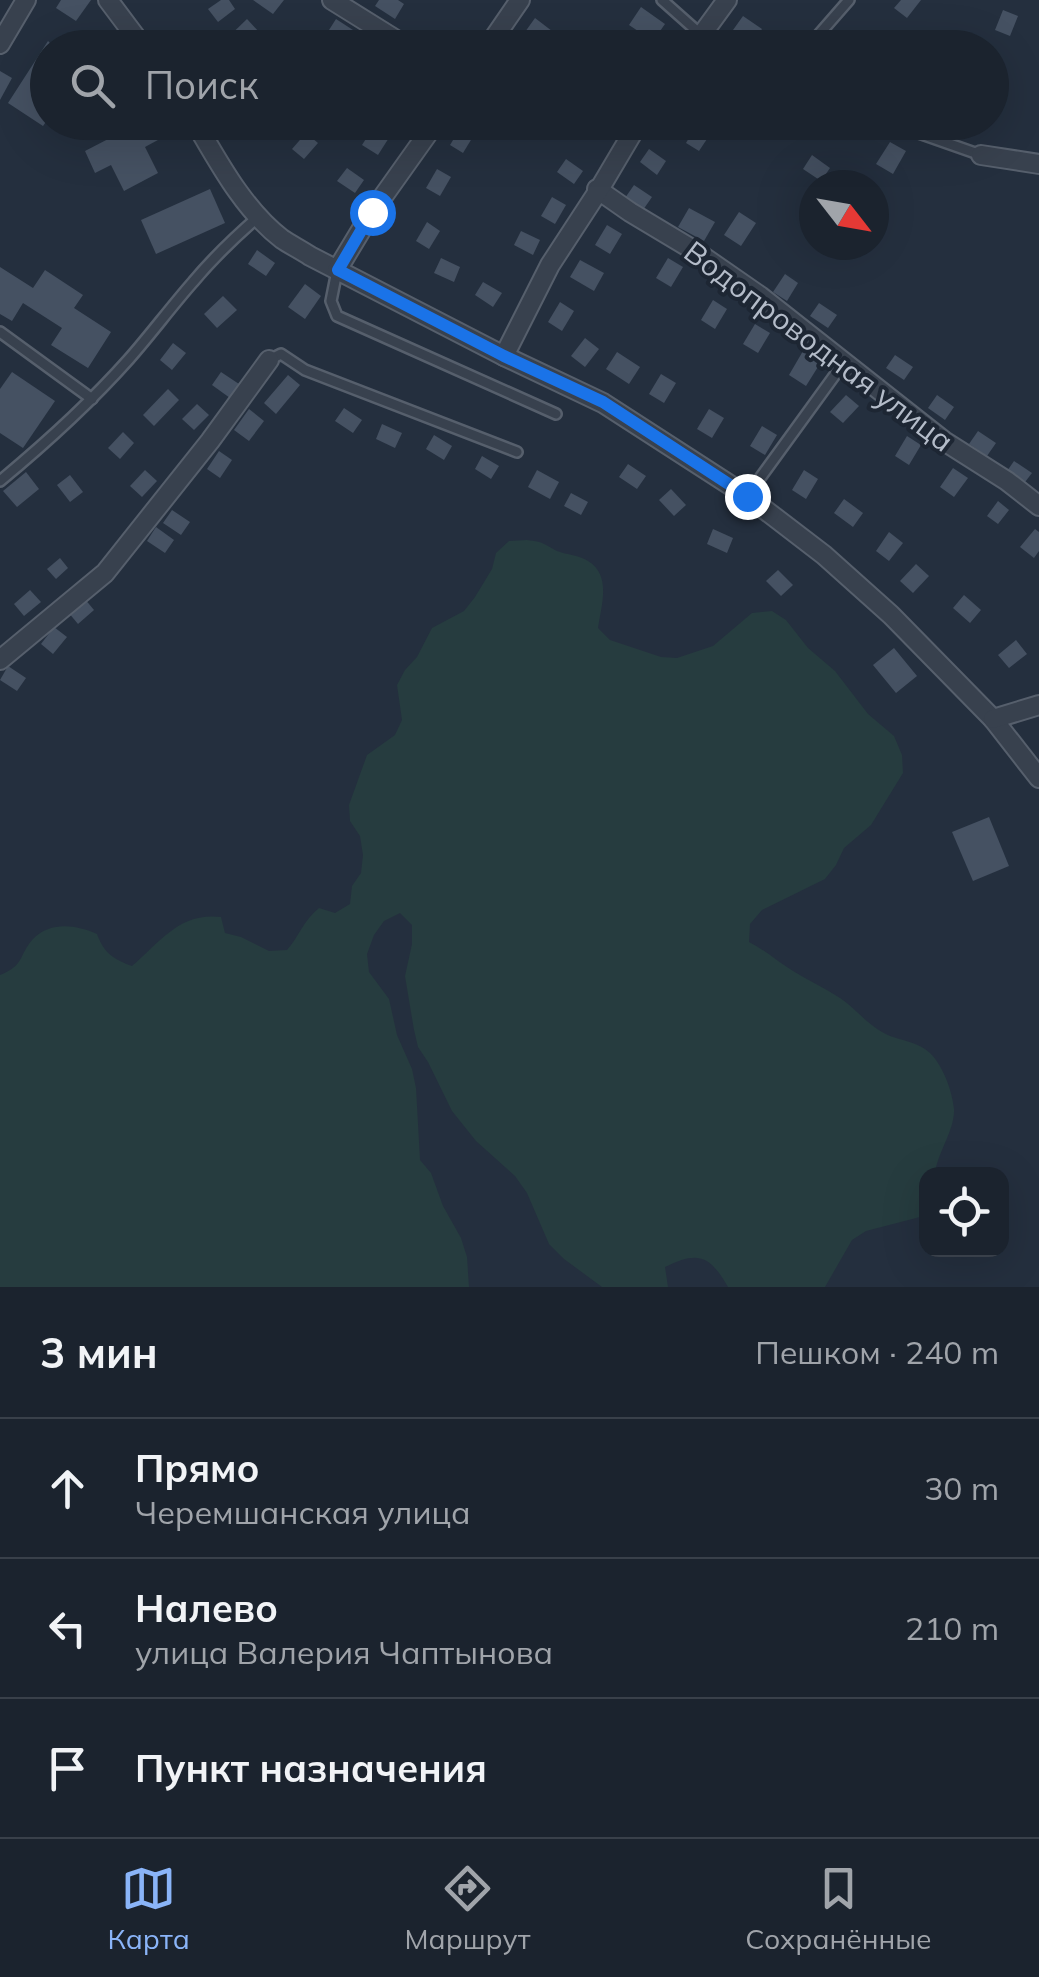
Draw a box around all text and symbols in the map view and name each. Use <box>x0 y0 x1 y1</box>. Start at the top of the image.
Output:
search box <box>30 30 1009 140</box>
icon: search <box>65 58 120 113</box>
text: Поиск <box>145 61 258 109</box>
north arrow <box>799 170 889 260</box>
route start <box>350 190 396 236</box>
street label: Водопроводная улица <box>677 232 961 460</box>
route end <box>725 474 771 520</box>
map controls <box>919 1167 1009 1257</box>
button: locate <box>919 1167 1009 1257</box>
text: 3 мин <box>40 1326 158 1379</box>
text: Пешком · 240 m <box>755 1332 999 1372</box>
text: Прямо <box>135 1444 260 1492</box>
icon: ahead <box>40 1461 95 1516</box>
text: 30 m <box>924 1468 999 1508</box>
text: Черемшанская улица <box>135 1492 471 1532</box>
text: Налево <box>135 1584 278 1632</box>
icon: left <box>40 1601 95 1656</box>
text: 210 m <box>905 1608 999 1648</box>
text: улица Валерия Чаптынова <box>135 1632 553 1672</box>
icon: arrive <box>40 1741 95 1796</box>
text: Пункт назначения <box>135 1744 487 1792</box>
tab: Карта <box>107 1861 190 1956</box>
tab: Маршрут <box>405 1861 530 1956</box>
tab: Сохранённые <box>745 1861 932 1956</box>

